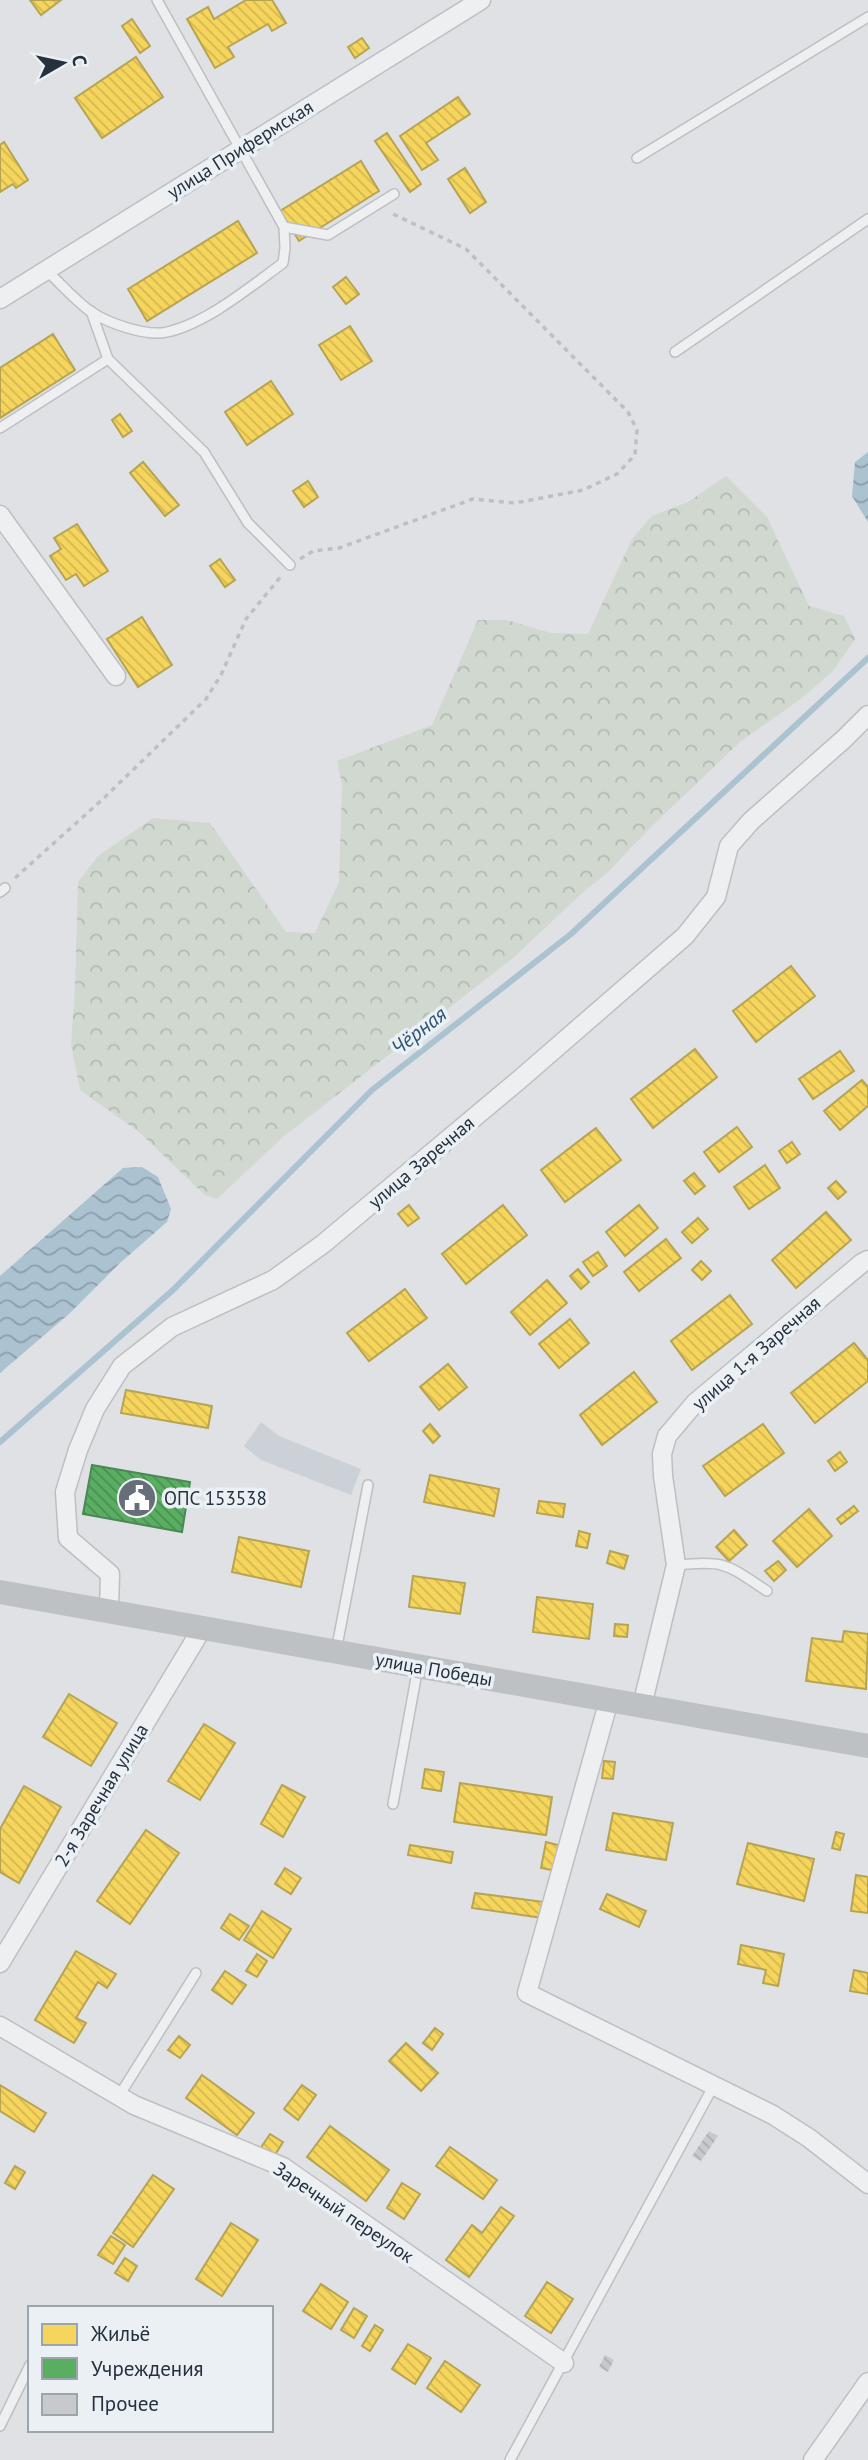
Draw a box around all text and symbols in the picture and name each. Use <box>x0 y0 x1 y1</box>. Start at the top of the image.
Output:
north arrow <box>28 28 98 98</box>
text: С <box>67 53 93 68</box>
street label: улица Прифермская <box>162 94 318 204</box>
water label: Чёрная <box>385 1000 452 1061</box>
street label: улица Заречная <box>363 1111 479 1213</box>
street label: улица 1-я Заречная <box>687 1291 825 1415</box>
public building icon: ОПС 153538 <box>116 1477 158 1519</box>
place label: ОПС 153538 <box>164 1486 267 1510</box>
street label: улица Победы <box>374 1647 494 1691</box>
street label: 2-я Заречная улица <box>49 1719 153 1871</box>
street label: Заречный переулок <box>269 2156 419 2268</box>
legend <box>28 2306 273 2432</box>
text: Жильё <box>90 2320 150 2347</box>
text: Учреждения <box>91 2355 204 2382</box>
text: Прочее <box>91 2390 159 2417</box>

